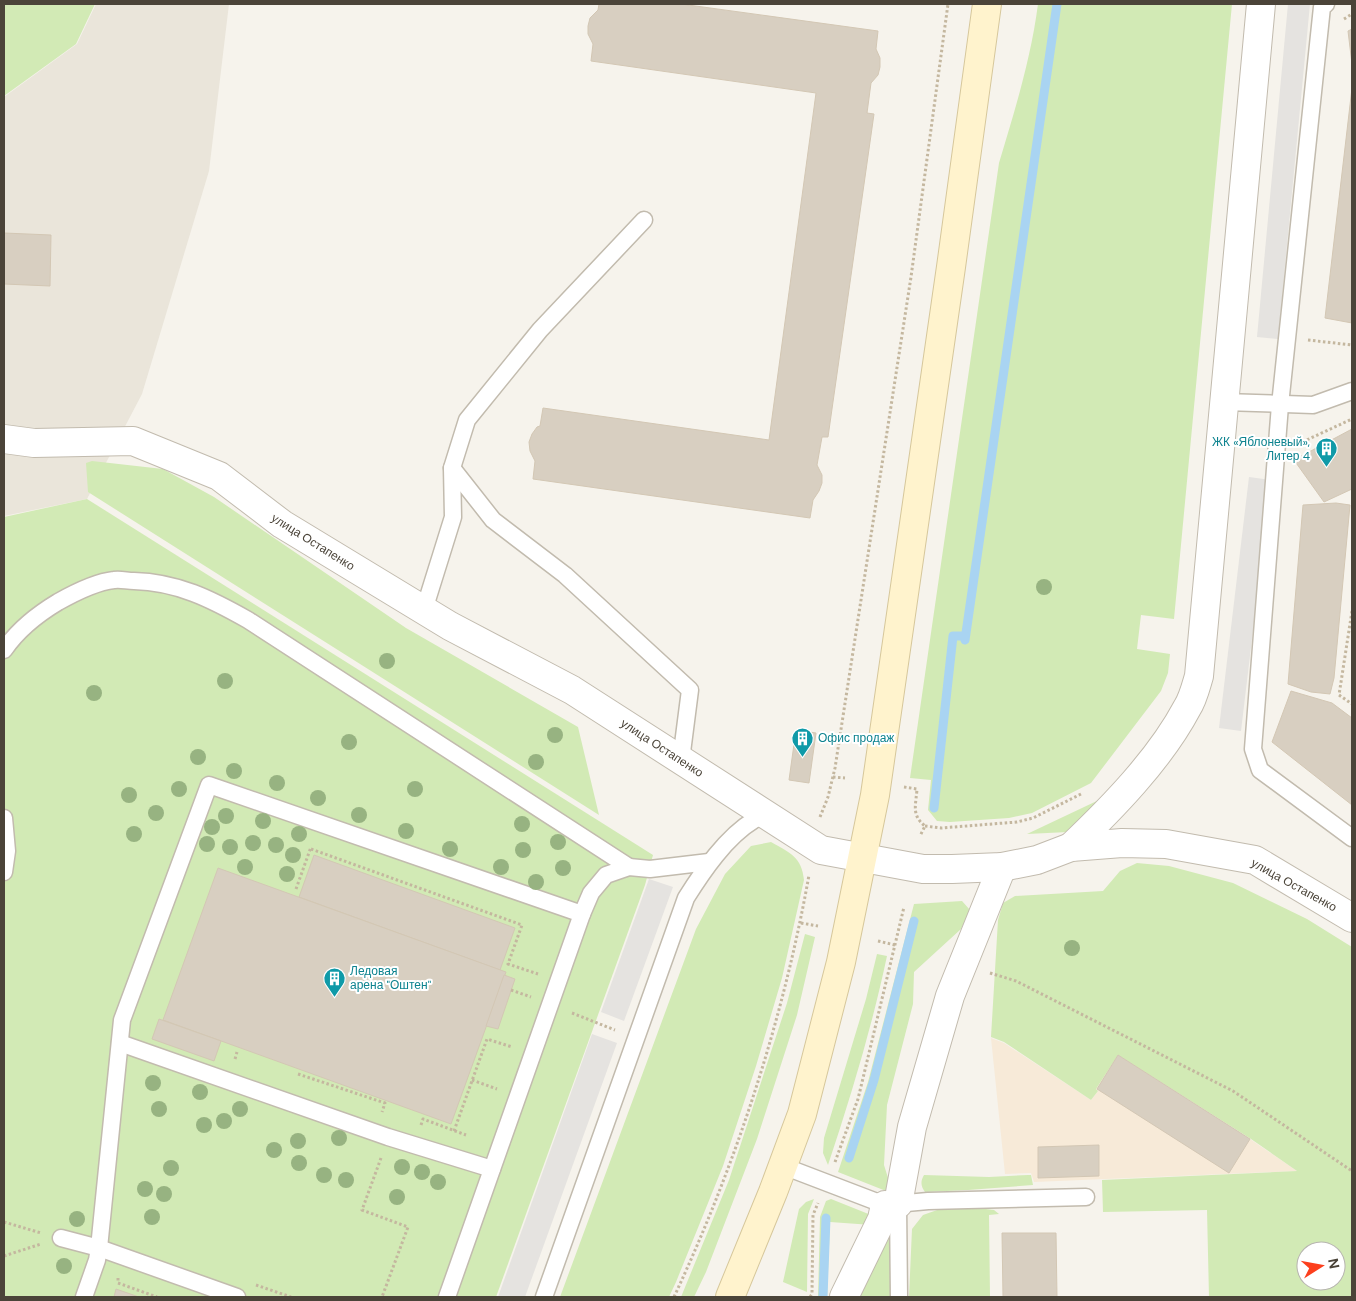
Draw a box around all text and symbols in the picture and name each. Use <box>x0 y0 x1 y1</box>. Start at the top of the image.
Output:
place label: ЖК «Яблоневый», Литер 4 <box>1212 434 1310 464</box>
building icon: ЖК «Яблоневый», Литер 4 <box>1314 437 1338 468</box>
street label: улица Остапенко <box>268 510 358 574</box>
street label: улица Остапенко <box>618 715 707 781</box>
building icon: Офис продаж <box>790 726 814 757</box>
place label: Офис продаж <box>818 730 894 746</box>
street label: улица Остапенко <box>1248 855 1340 915</box>
place label: Ледовая арена "Оштен" <box>350 963 432 993</box>
building icon: Ледовая арена "Оштен" <box>322 966 346 997</box>
north arrow <box>1296 1241 1346 1291</box>
text: N <box>1324 1257 1344 1270</box>

